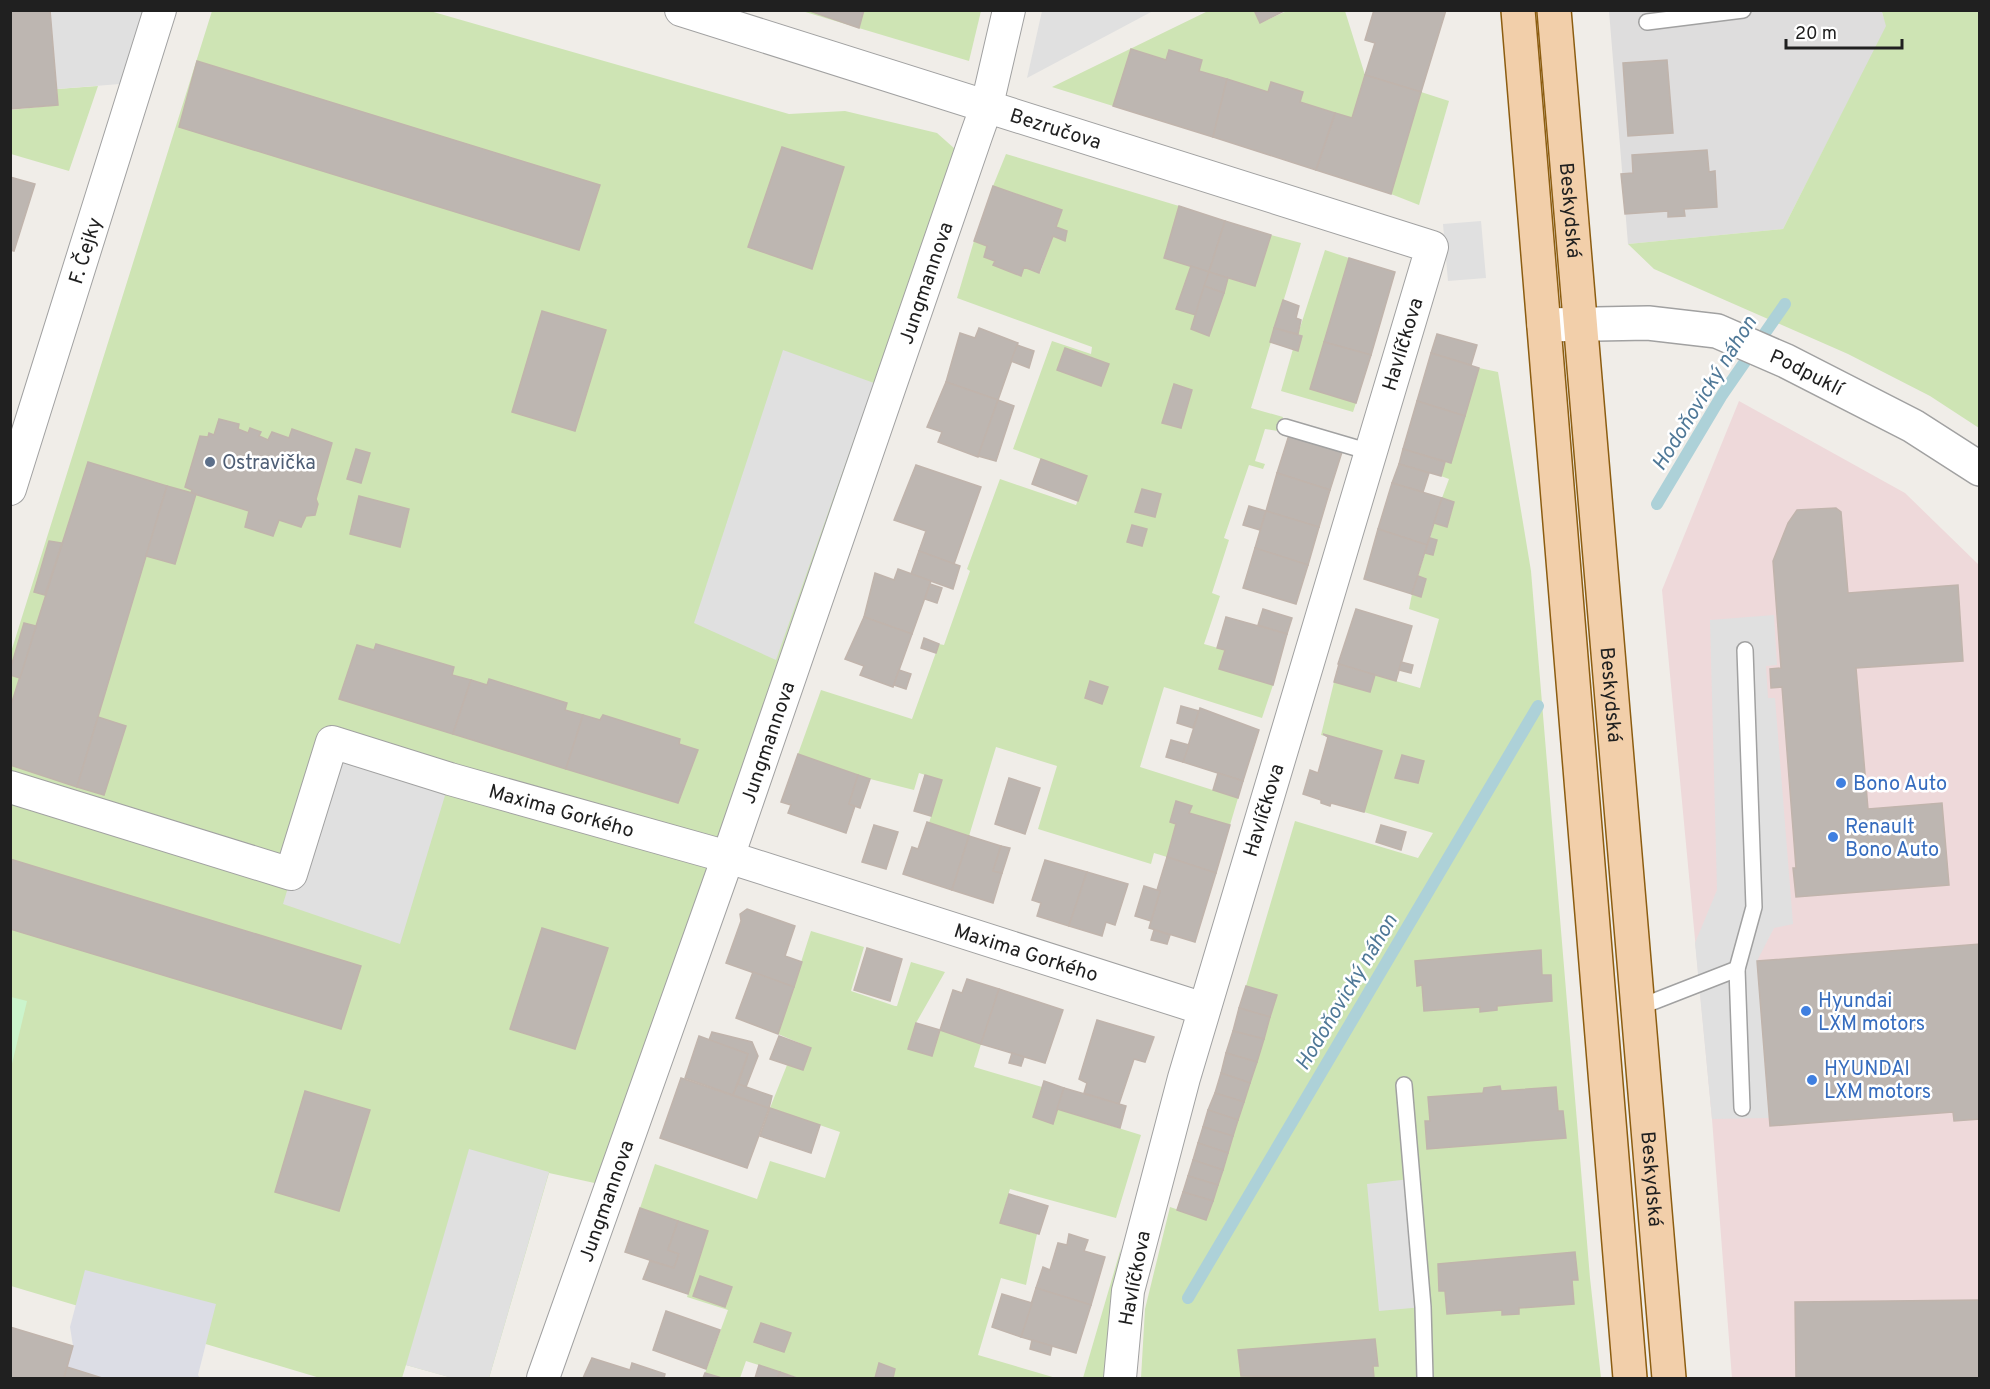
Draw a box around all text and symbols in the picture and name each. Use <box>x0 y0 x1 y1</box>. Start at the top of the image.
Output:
scale bar <box>1786 12 1902 50</box>
text: 20 m <box>1795 23 1837 46</box>
street label: Bezručova <box>1006 104 1104 157</box>
street label: Beskydská <box>1552 162 1586 259</box>
street label: F. Čejky <box>64 214 109 288</box>
street label: Jungmannova <box>894 219 960 348</box>
street label: Havlíčkova <box>1377 295 1430 394</box>
water label: Hodoňovický náhon <box>1647 311 1764 476</box>
street label: Podpuklí <box>1765 344 1849 404</box>
place label: Ostravička <box>222 451 316 477</box>
marker: Ostravička <box>203 455 217 469</box>
street label: Beskydská <box>1593 646 1627 744</box>
street label: Jungmannova <box>736 679 802 808</box>
street label: Havlíčkova <box>1238 761 1291 860</box>
place label: Bono Auto <box>1853 772 1947 798</box>
marker: Bono Auto <box>1834 776 1848 790</box>
street label: Maxima Gorkého <box>485 779 637 845</box>
place label: Renault Bono Auto <box>1845 815 1939 864</box>
marker: Renault Bono Auto <box>1826 830 1840 844</box>
water label: Hodoňovický náhon <box>1290 909 1405 1076</box>
street label: Maxima Gorkého <box>950 919 1101 989</box>
place label: Hyundai LXM motors <box>1818 989 1925 1038</box>
marker: Hyundai LXM motors <box>1799 1004 1813 1018</box>
place label: HYUNDAI LXM motors <box>1824 1057 1931 1106</box>
marker: HYUNDAI LXM motors <box>1805 1073 1819 1087</box>
street label: Beskydská <box>1633 1130 1667 1228</box>
street label: Jungmannova <box>574 1137 641 1266</box>
street label: Havlíčkova <box>1114 1229 1158 1328</box>

